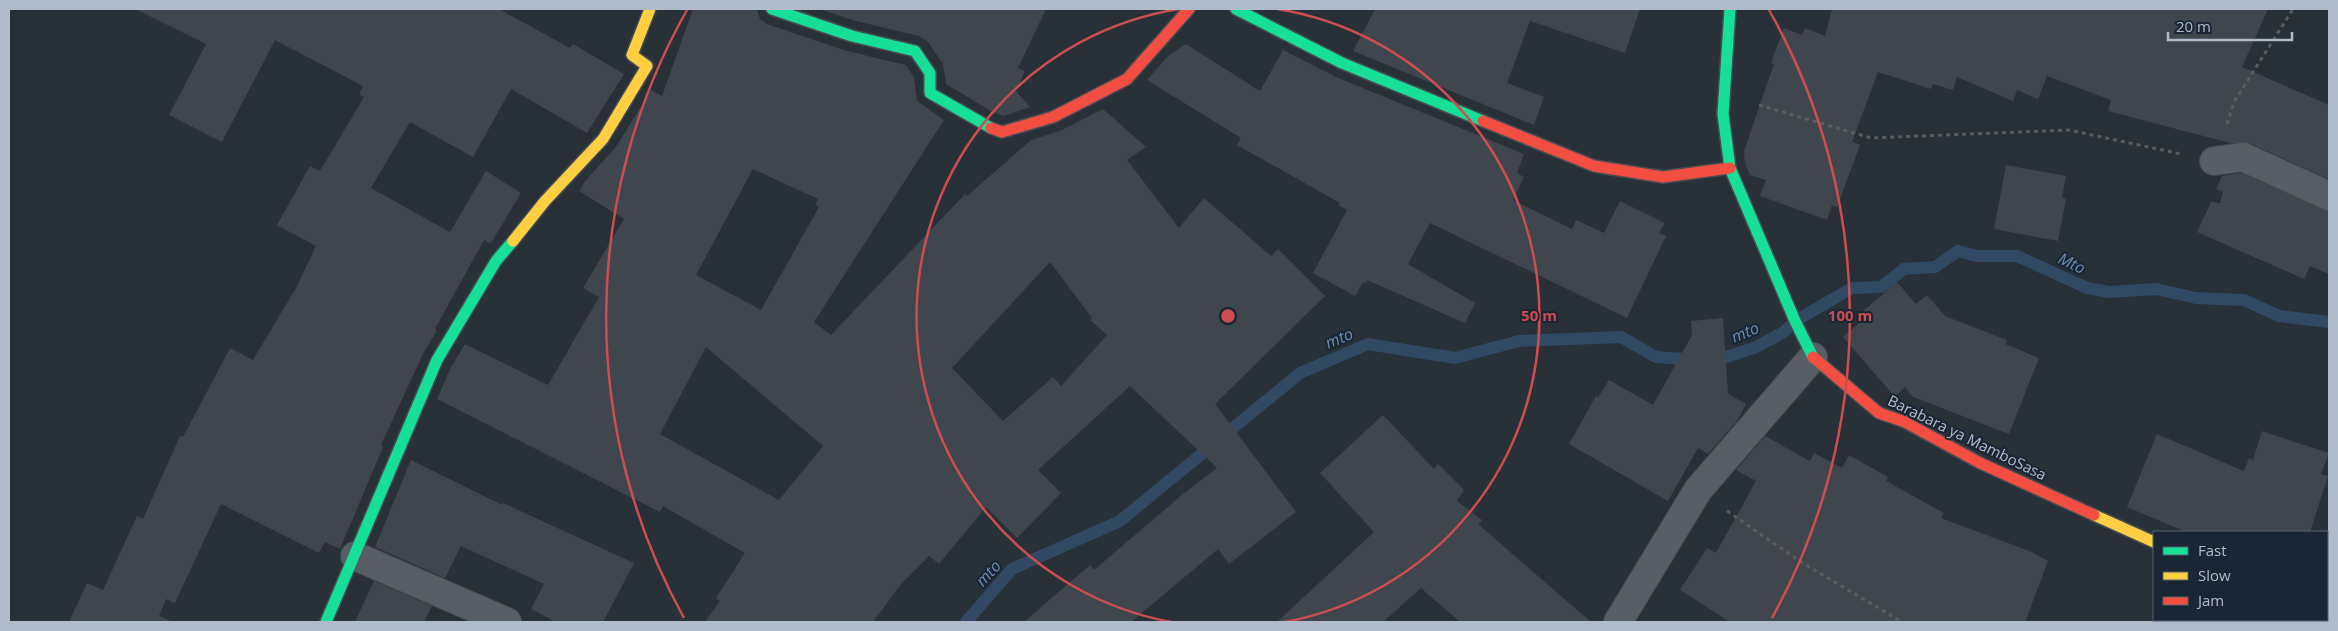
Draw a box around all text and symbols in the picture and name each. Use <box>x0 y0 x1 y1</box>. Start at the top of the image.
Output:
scale bar <box>2168 10 2292 42</box>
text: 20 m <box>2176 16 2211 36</box>
water label: Mto <box>2055 247 2089 279</box>
text: 50 m <box>1521 305 1557 325</box>
text: 100 m <box>1828 305 1872 325</box>
centre of rings <box>1219 307 1237 325</box>
water label: mto <box>1728 316 1762 348</box>
water label: mto <box>1322 322 1356 354</box>
street label: Barabara ya MamboSasa <box>1885 390 2050 484</box>
legend <box>2153 531 2328 621</box>
text: Fast <box>2198 540 2227 560</box>
water label: mto <box>970 555 1006 591</box>
text: Slow <box>2198 565 2231 585</box>
text: Jam <box>2196 590 2224 610</box>

